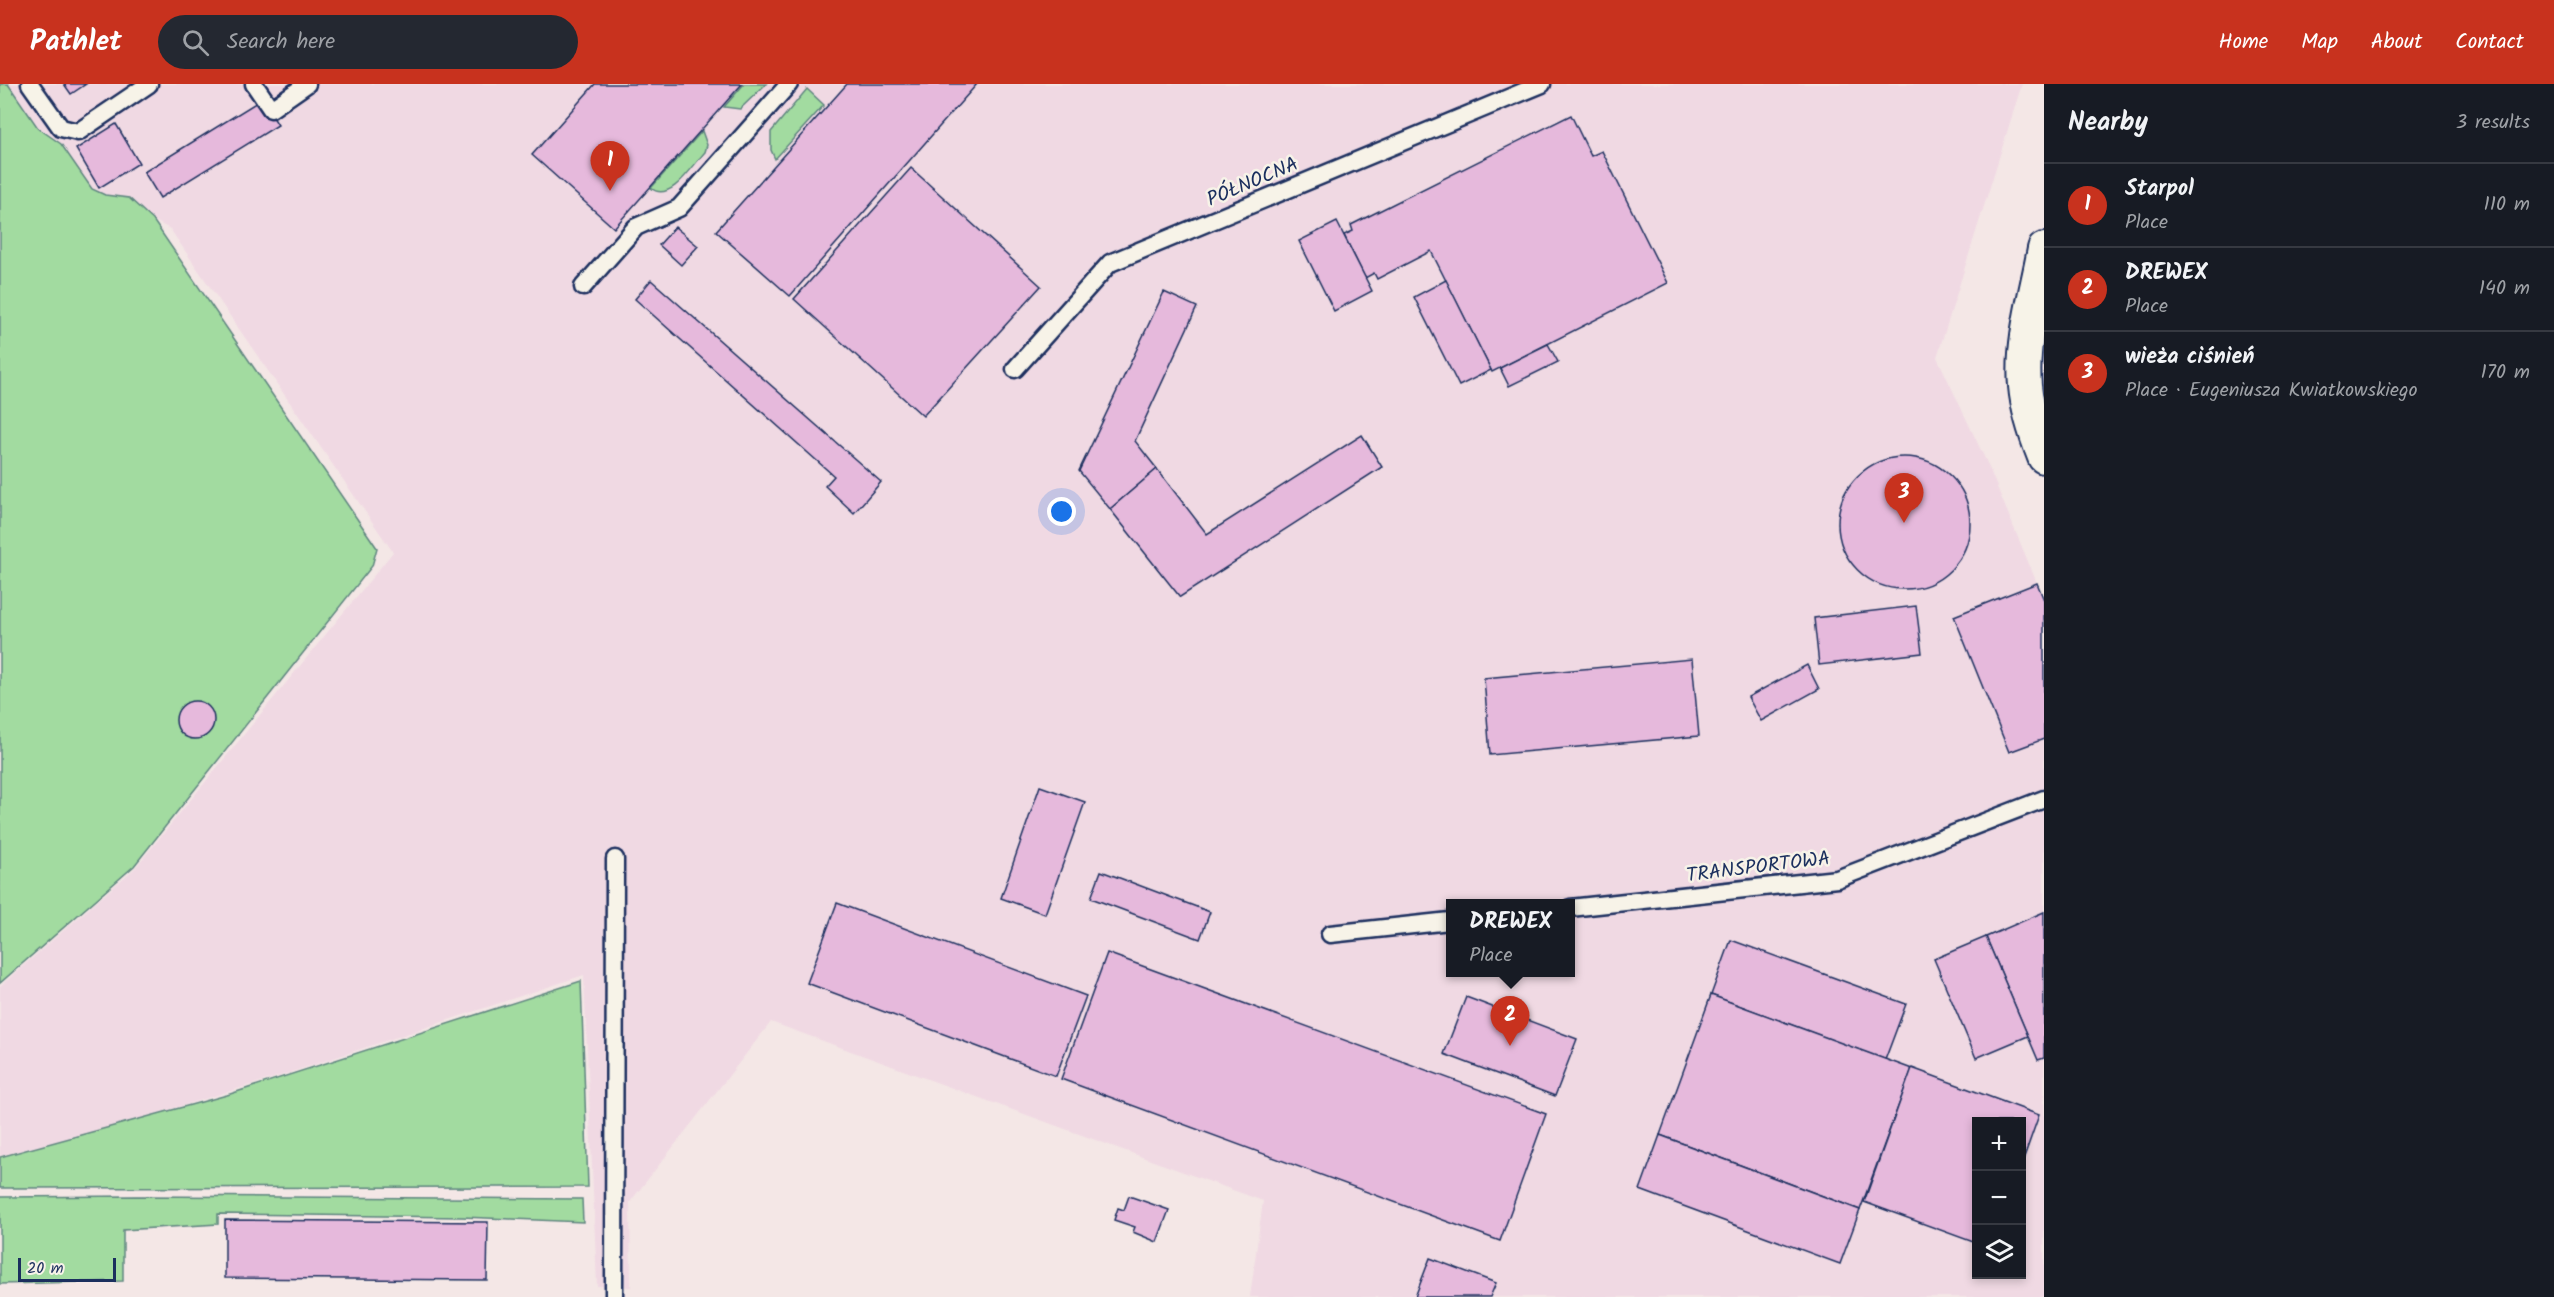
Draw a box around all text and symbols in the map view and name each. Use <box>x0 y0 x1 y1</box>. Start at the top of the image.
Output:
search box <box>158 15 578 69</box>
text: Pathlet <box>30 20 122 65</box>
text: Search here <box>227 25 335 60</box>
icon: search <box>179 26 212 59</box>
text: Home <box>2219 26 2268 59</box>
text: Map <box>2301 26 2338 59</box>
text: About <box>2371 26 2422 59</box>
text: Contact <box>2455 26 2524 59</box>
text: Nearby <box>2068 102 2148 144</box>
text: 3 results <box>2456 107 2530 139</box>
pin: 1 <box>590 141 630 191</box>
street label: PÓŁNOCNA <box>1202 149 1304 216</box>
text: Starpol <box>2125 172 2194 207</box>
text: 1 <box>2084 189 2091 221</box>
text: 110 m <box>2484 189 2530 221</box>
text: Place <box>2125 207 2168 239</box>
text: DREWEX <box>2125 256 2207 291</box>
text: 2 <box>2082 273 2093 305</box>
text: 140 m <box>2479 273 2530 305</box>
text: Place <box>2125 291 2168 323</box>
text: wieża ciśnień <box>2125 340 2254 375</box>
text: 3 <box>2082 357 2093 389</box>
text: 170 m <box>2481 357 2530 389</box>
text: Place · Eugeniusza Kwiatkowskiego <box>2125 375 2418 407</box>
pin: 3 <box>1884 474 1924 523</box>
your location <box>1047 497 1076 526</box>
street label: TRANSPORTOWA <box>1685 843 1832 893</box>
popup <box>1446 899 1575 977</box>
text: DREWEX <box>1469 905 1552 940</box>
text: Place <box>1469 940 1512 972</box>
pin: 2 <box>1490 996 1530 1046</box>
map controls <box>1972 1117 2026 1279</box>
button: + <box>1972 1117 2026 1171</box>
button: − <box>1972 1171 2026 1225</box>
button: layers <box>1972 1225 2026 1279</box>
scale bar <box>18 1255 116 1282</box>
text: 20 m <box>27 1256 63 1281</box>

